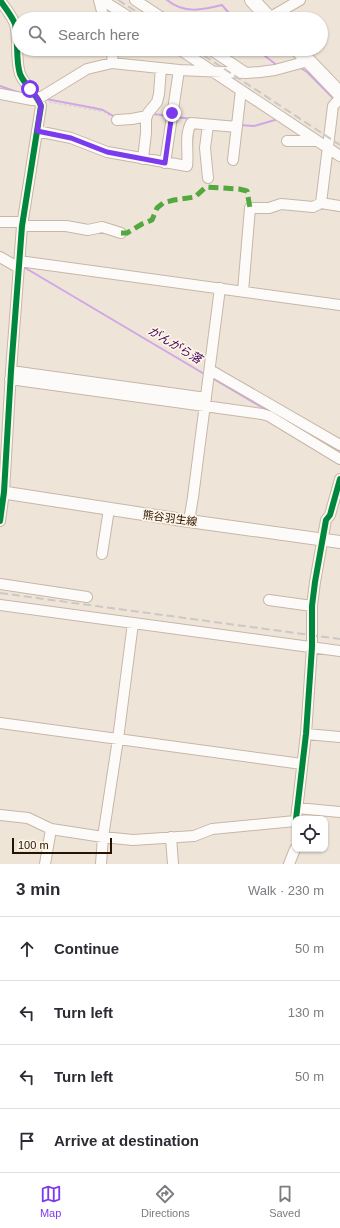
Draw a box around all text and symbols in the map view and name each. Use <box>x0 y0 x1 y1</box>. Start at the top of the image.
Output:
search box <box>12 12 328 56</box>
icon: search <box>26 23 48 45</box>
text: Search here <box>58 26 140 43</box>
route start <box>21 80 39 98</box>
route end <box>163 104 181 122</box>
water label: がんがら落 <box>146 324 206 367</box>
street label: 熊谷羽生線 <box>142 508 198 528</box>
map controls <box>292 816 328 852</box>
button: locate <box>292 816 328 852</box>
scale bar <box>12 836 112 855</box>
text: 100 m <box>18 839 49 851</box>
text: 3 min <box>16 880 60 899</box>
text: Walk · 230 m <box>248 883 324 898</box>
icon: ahead <box>16 938 38 960</box>
text: Continue <box>54 940 119 957</box>
text: 50 m <box>295 941 324 956</box>
icon: left <box>16 1002 38 1024</box>
text: Turn left <box>54 1004 113 1021</box>
text: 130 m <box>288 1005 324 1020</box>
icon: left <box>16 1066 38 1088</box>
text: Turn left <box>54 1068 113 1085</box>
text: 50 m <box>295 1069 324 1084</box>
icon: arrive <box>16 1130 38 1152</box>
text: Arrive at destination <box>54 1132 199 1149</box>
tab: Map <box>40 1183 62 1219</box>
tab: Directions <box>141 1183 190 1219</box>
tab: Saved <box>269 1183 300 1219</box>

